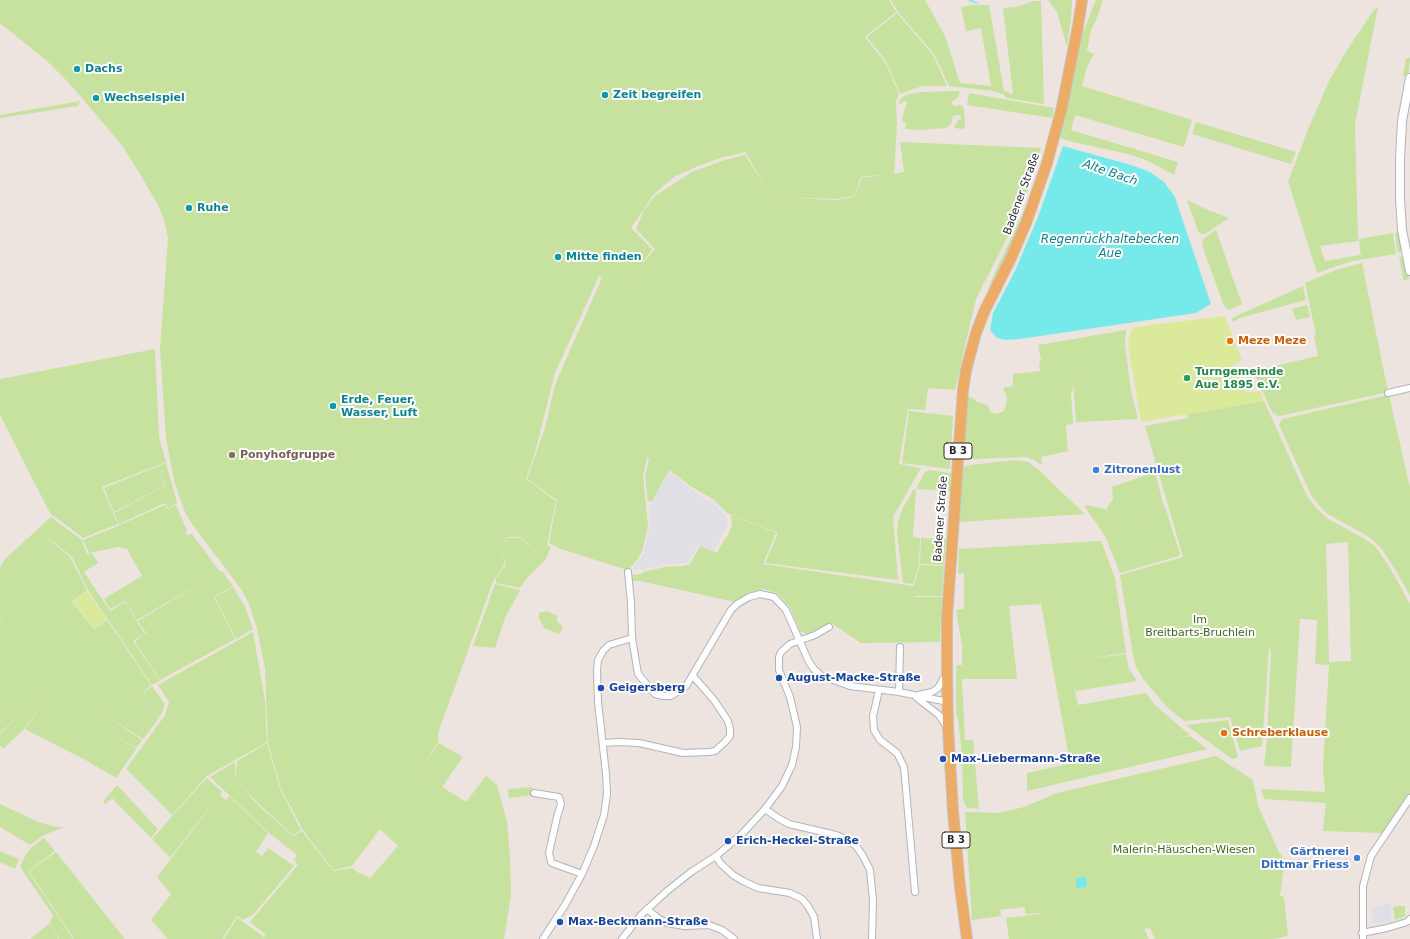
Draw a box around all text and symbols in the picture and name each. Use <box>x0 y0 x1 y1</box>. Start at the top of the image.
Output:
place label: Dachs <box>85 62 122 76</box>
marker: Dachs <box>72 64 82 74</box>
place label: Zeit begreifen <box>613 88 701 102</box>
marker: Zeit begreifen <box>600 90 610 100</box>
place label: Wechselspiel <box>104 91 185 105</box>
marker: Wechselspiel <box>91 93 101 103</box>
street label: Badener Straße <box>1001 151 1043 237</box>
water label: Alte Bach <box>1081 157 1139 189</box>
place label: Ruhe <box>197 201 229 215</box>
marker: Ruhe <box>184 203 194 213</box>
water label: Regenrückhaltebecken Aue <box>1041 233 1179 261</box>
place label: Mitte finden <box>566 250 642 264</box>
marker: Mitte finden <box>553 252 563 262</box>
place label: Meze Meze <box>1238 334 1306 348</box>
marker: Meze Meze <box>1225 336 1235 346</box>
place label: Turngemeinde Aue 1895 e.V. <box>1195 365 1284 391</box>
marker: Turngemeinde Aue 1895 e.V. <box>1182 373 1192 383</box>
place label: Erde, Feuer, Wasser, Luft <box>341 393 417 419</box>
marker: Erde, Feuer, Wasser, Luft <box>328 401 338 411</box>
road number: B 3 <box>944 443 972 459</box>
place label: Ponyhofgruppe <box>240 448 335 462</box>
marker: Ponyhofgruppe <box>227 450 237 460</box>
place label: Zitronenlust <box>1104 463 1181 477</box>
marker: Zitronenlust <box>1091 465 1101 475</box>
street label: Badener Straße <box>931 476 951 562</box>
park label: Im Breitbarts-Bruchlein <box>1145 613 1255 639</box>
place label: August-Macke-Straße <box>787 671 921 685</box>
marker: August-Macke-Straße <box>774 673 784 683</box>
place label: Geigersberg <box>609 681 685 695</box>
marker: Geigersberg <box>596 683 606 693</box>
place label: Schreberklause <box>1232 726 1328 740</box>
marker: Schreberklause <box>1219 728 1229 738</box>
place label: Max-Liebermann-Straße <box>951 752 1101 766</box>
marker: Max-Liebermann-Straße <box>938 754 948 764</box>
road number: B 3 <box>942 832 970 848</box>
place label: Erich-Heckel-Straße <box>736 834 859 848</box>
marker: Erich-Heckel-Straße <box>723 836 733 846</box>
park label: Malerin-Häuschen-Wiesen <box>1113 843 1255 857</box>
place label: Gärtnerei Dittmar Friess <box>1261 845 1349 871</box>
marker: Gärtnerei Dittmar Friess <box>1352 853 1362 863</box>
place label: Max-Beckmann-Straße <box>568 915 708 929</box>
marker: Max-Beckmann-Straße <box>555 917 565 927</box>

